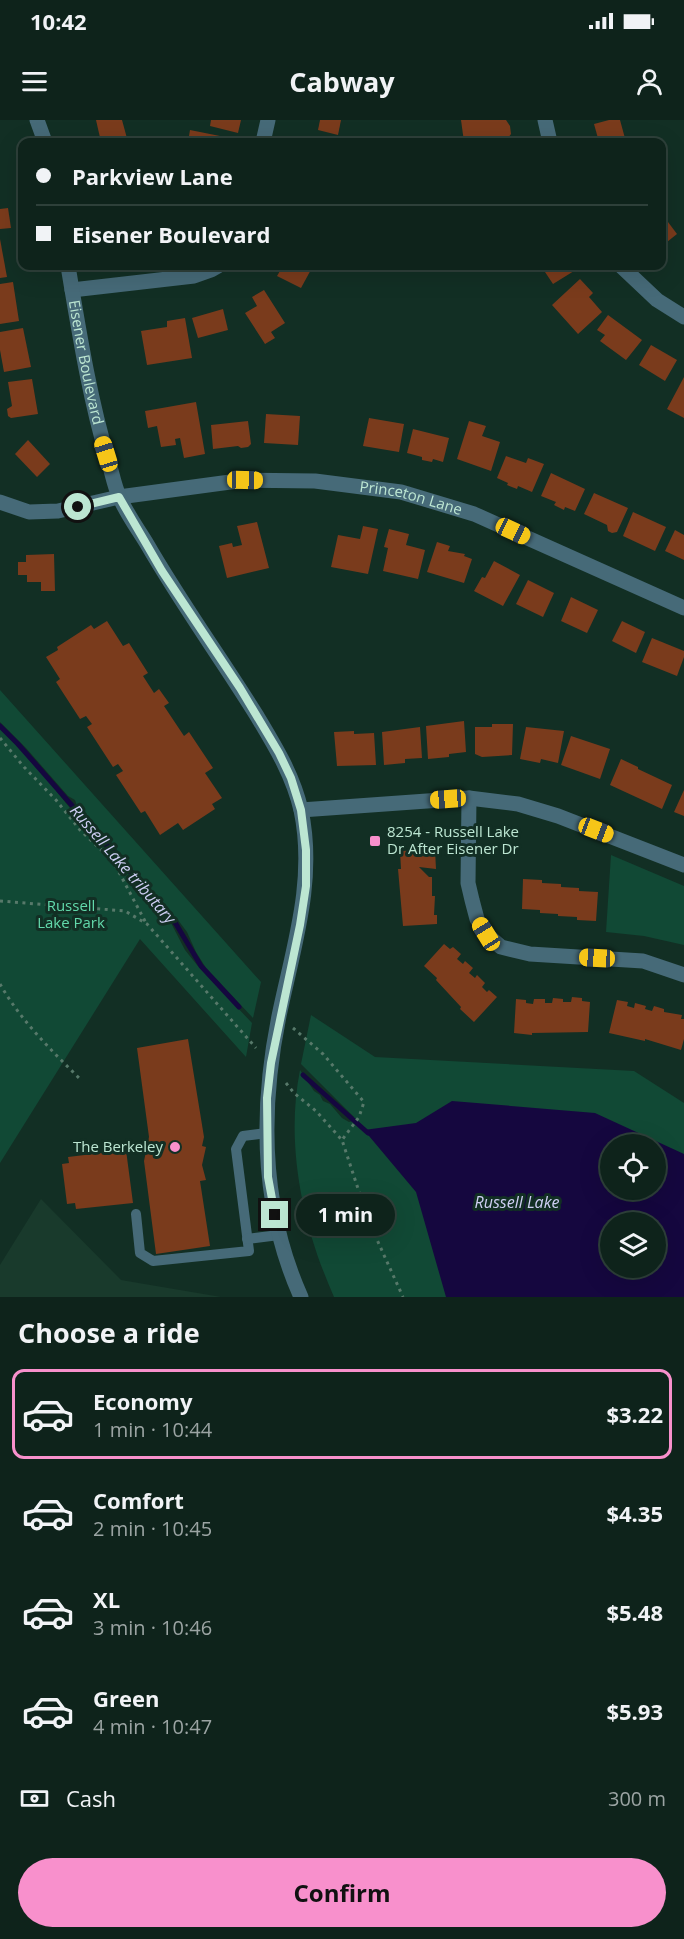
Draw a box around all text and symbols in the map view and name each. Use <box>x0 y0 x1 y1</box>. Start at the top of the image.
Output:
text: 10:42 <box>30 6 87 36</box>
text: Cabway <box>289 63 395 100</box>
icon: menu <box>18 65 51 98</box>
icon: person <box>633 65 666 98</box>
text: Parkview Lane <box>72 161 233 191</box>
text: Eisener Boulevard <box>72 219 270 249</box>
street label: Eisener Boulevard <box>65 298 109 427</box>
car <box>92 434 120 474</box>
car <box>227 471 263 489</box>
street label: Princeton Lane <box>359 476 465 519</box>
route start <box>64 493 91 520</box>
car <box>493 515 533 547</box>
car <box>429 789 467 809</box>
water label: Russell Lake tributary <box>65 800 182 929</box>
car <box>576 815 616 845</box>
place label: 8254 - Russell Lake Dr After Eisener Dr <box>387 821 519 858</box>
marker: 8254 - Russell Lake Dr After Eisener Dr <box>368 834 382 848</box>
park label: Russell Lake Park <box>37 895 105 932</box>
car <box>469 914 503 954</box>
car <box>579 948 615 968</box>
map controls <box>600 1134 666 1278</box>
button: locate <box>600 1134 666 1200</box>
place label: The Berkeley <box>73 1136 163 1156</box>
marker: The Berkeley <box>168 1140 182 1154</box>
water label: Russell Lake <box>475 1191 559 1213</box>
callout: 1 min <box>296 1194 395 1236</box>
route end <box>261 1201 288 1228</box>
text: 1 min <box>318 1201 373 1228</box>
button: layers <box>600 1212 666 1278</box>
text: Choose a ride <box>18 1314 200 1351</box>
text: Economy <box>93 1386 192 1416</box>
icon: car <box>21 1387 75 1441</box>
text: $3.22 <box>606 1399 663 1429</box>
text: 1 min · 10:44 <box>93 1416 212 1443</box>
text: Comfort <box>93 1485 184 1515</box>
icon: car <box>21 1486 75 1540</box>
text: $4.35 <box>606 1498 663 1528</box>
text: 2 min · 10:45 <box>93 1515 212 1542</box>
text: XL <box>93 1584 120 1614</box>
icon: car <box>21 1585 75 1639</box>
text: $5.48 <box>606 1597 663 1627</box>
text: 3 min · 10:46 <box>93 1614 212 1641</box>
text: Green <box>93 1683 159 1713</box>
icon: car <box>21 1684 75 1738</box>
text: $5.93 <box>606 1696 663 1726</box>
text: 4 min · 10:47 <box>93 1713 212 1740</box>
icon: cash <box>18 1782 51 1815</box>
text: Cash <box>66 1783 116 1813</box>
text: 300 m <box>608 1785 666 1812</box>
button: Confirm <box>18 1858 666 1927</box>

